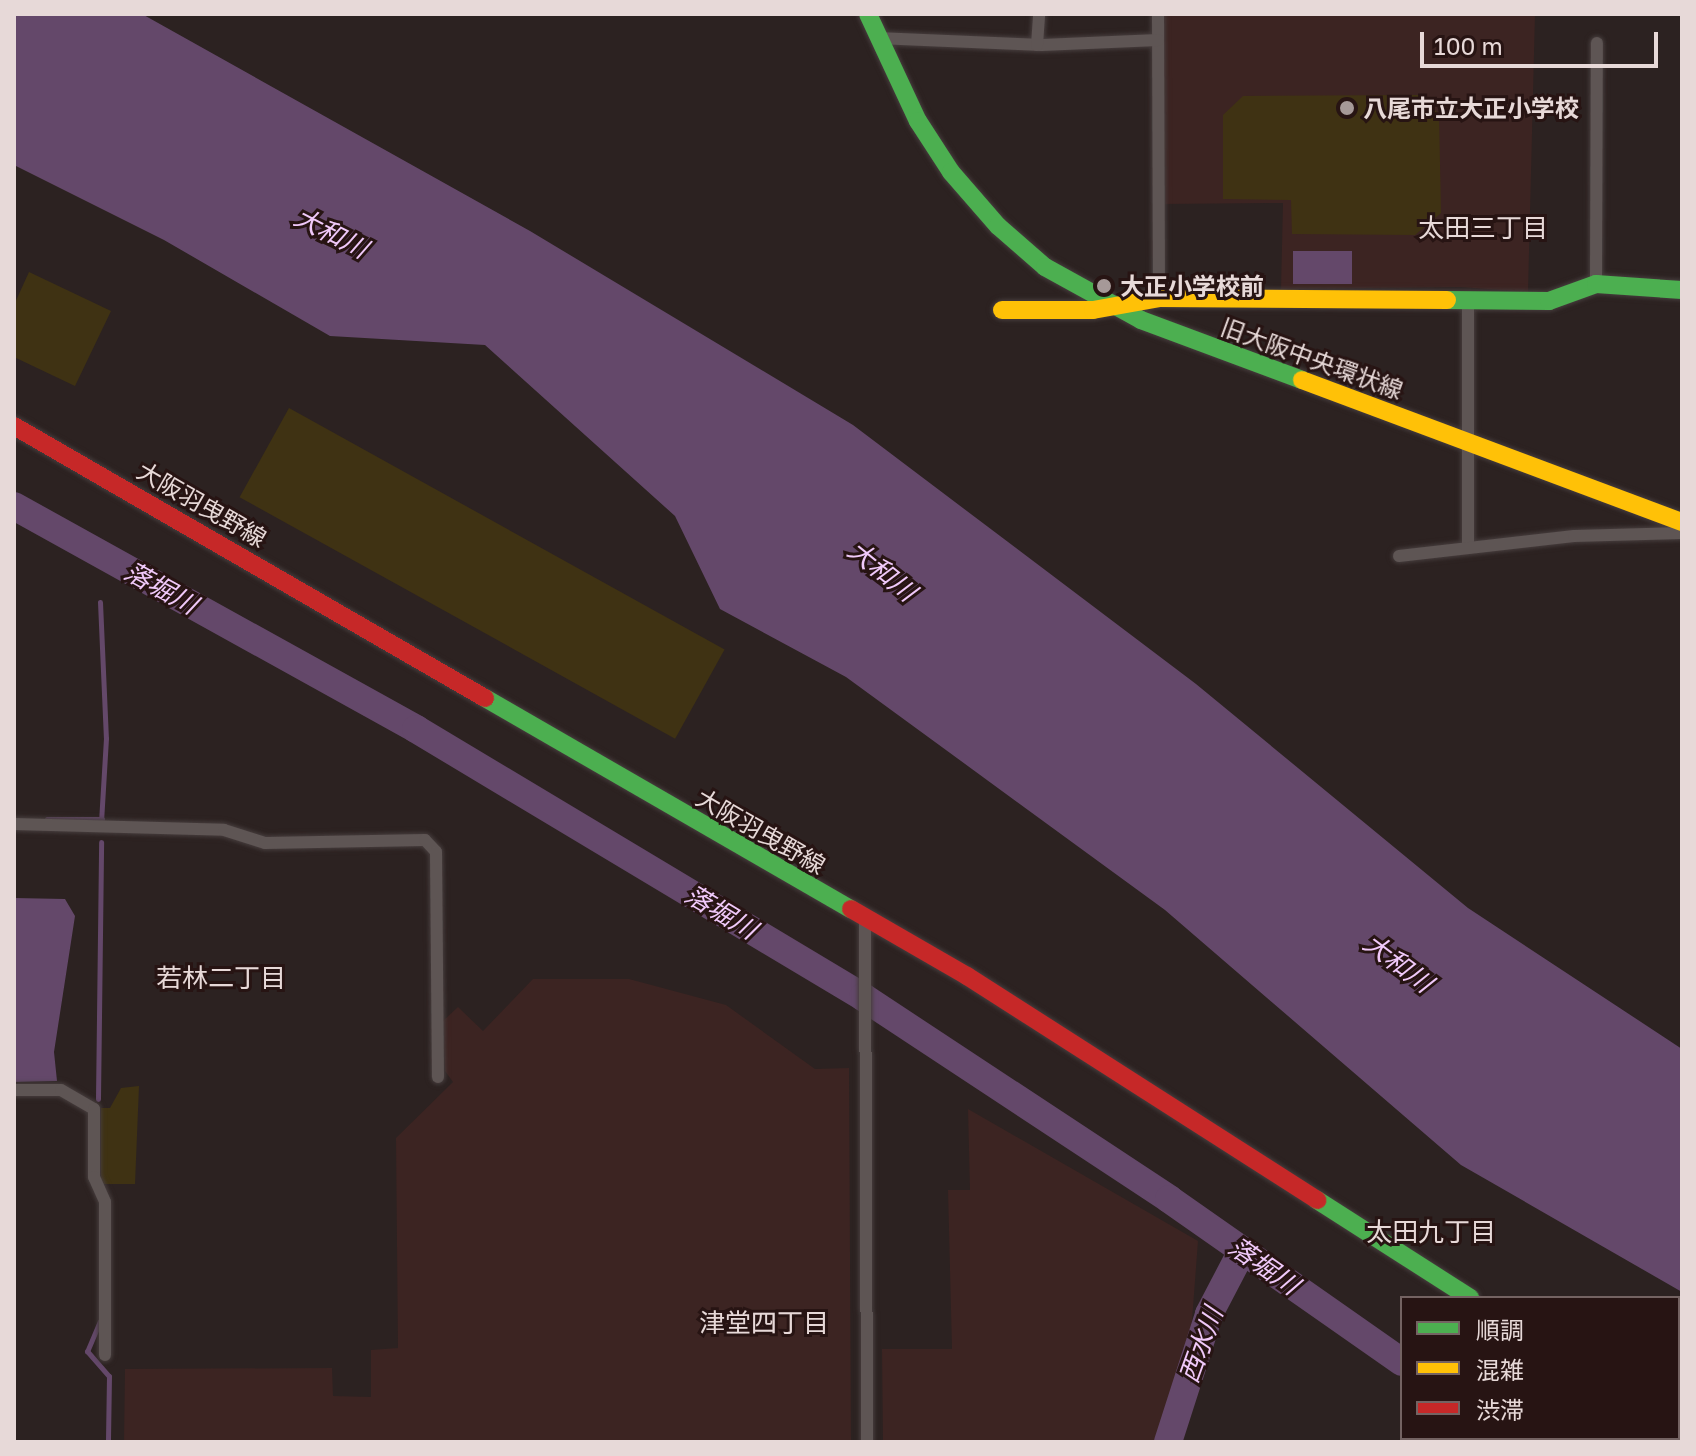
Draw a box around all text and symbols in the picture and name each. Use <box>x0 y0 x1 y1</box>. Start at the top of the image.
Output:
scale bar <box>1424 16 1662 66</box>
text: 100 m <box>1434 31 1503 60</box>
place label: 八尾市立大正小学校 <box>1363 94 1579 122</box>
marker: 八尾市立大正小学校 <box>1338 99 1356 117</box>
water label: 大和川 <box>289 201 373 265</box>
district label: 太田三丁目 <box>1418 212 1548 244</box>
place label: 大正小学校前 <box>1120 272 1264 300</box>
marker: 大正小学校前 <box>1095 277 1113 295</box>
street label: 旧大阪中央環状線 <box>1217 312 1407 404</box>
street label: 大阪羽曳野線 <box>132 456 272 552</box>
water label: 大和川 <box>842 534 922 608</box>
water label: 落堀川 <box>119 555 203 621</box>
street label: 大阪羽曳野線 <box>691 783 831 879</box>
water label: 落堀川 <box>680 879 762 945</box>
water label: 大和川 <box>1357 927 1439 999</box>
district label: 若林二丁目 <box>156 962 286 994</box>
district label: 太田九丁目 <box>1366 1216 1496 1248</box>
water label: 落堀川 <box>1223 1231 1305 1301</box>
legend <box>1400 1296 1680 1440</box>
water label: 西水川 <box>1173 1303 1229 1387</box>
district label: 津堂四丁目 <box>699 1307 829 1339</box>
text: 順調 <box>1476 1315 1524 1344</box>
text: 混雑 <box>1476 1355 1524 1384</box>
text: 渋滞 <box>1476 1395 1524 1424</box>

